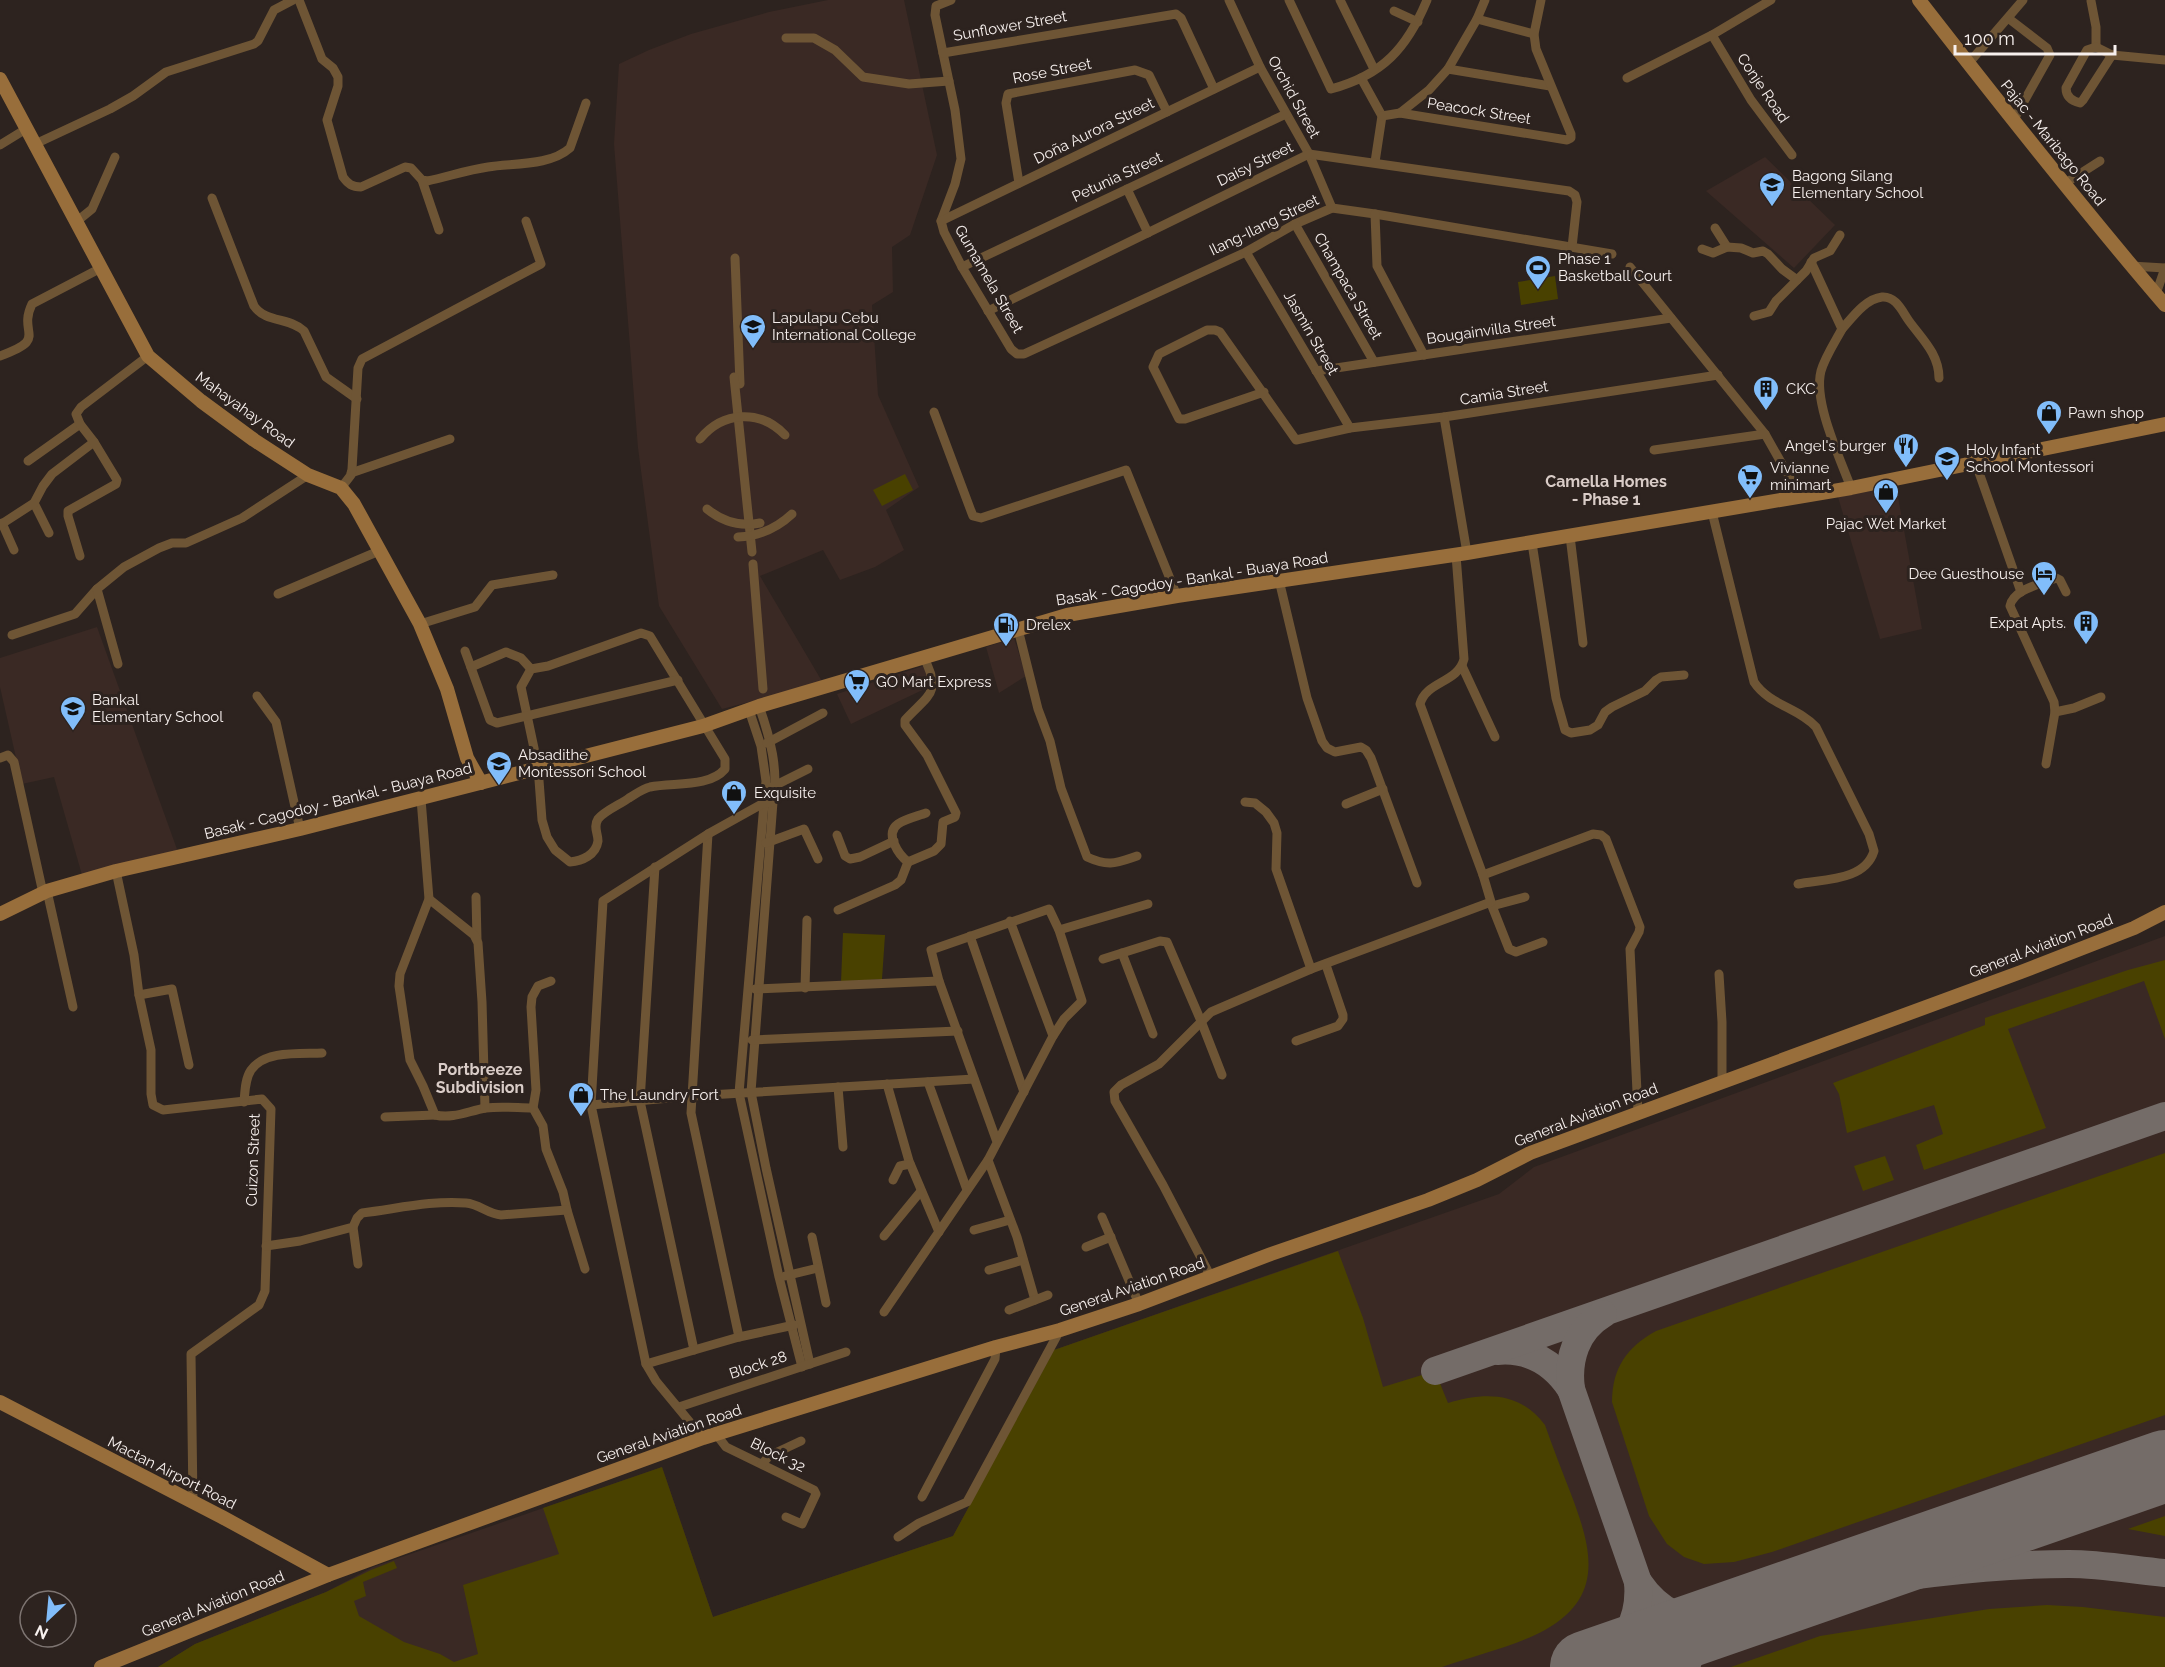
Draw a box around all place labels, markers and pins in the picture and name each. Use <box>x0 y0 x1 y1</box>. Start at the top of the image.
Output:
place label: Bagong Silang Elementary School <box>1792 167 1924 202</box>
school or university icon: Bagong Silang Elementary School <box>1757 170 1787 208</box>
place label: Phase 1 Basketball Court <box>1558 250 1672 285</box>
sports icon: Phase 1 Basketball Court <box>1523 253 1553 291</box>
place label: Lapulapu Cebu International College <box>772 309 916 344</box>
school or university icon: Lapulapu Cebu International College <box>738 312 768 350</box>
building icon: CKC <box>1751 374 1781 412</box>
place label: CKC <box>1786 380 1816 398</box>
shop icon: Pawn shop <box>2034 398 2064 436</box>
place label: Pawn shop <box>2068 404 2144 422</box>
restaurant icon: Angel's burger <box>1891 431 1921 469</box>
place label: Angel's burger <box>1785 437 1887 455</box>
place label: Holy Infant School Montessori <box>1966 441 2094 476</box>
school or university icon: Holy Infant School Montessori <box>1932 444 1962 482</box>
place label: Vivianne minimart <box>1770 459 1831 494</box>
supermarket icon: Vivianne minimart <box>1735 462 1765 500</box>
shop icon: Pajac Wet Market <box>1871 477 1901 515</box>
place label: Pajac Wet Market <box>1826 515 1946 533</box>
hotel icon: Dee Guesthouse <box>2029 559 2059 597</box>
place label: Dee Guesthouse <box>1908 565 2024 583</box>
building icon: Expat Apts. <box>2071 608 2101 646</box>
fuel station icon: Drelex <box>991 610 1021 648</box>
place label: Expat Apts. <box>1989 614 2066 632</box>
place label: Drelex <box>1026 616 1071 634</box>
supermarket icon: GO Mart Express <box>842 667 872 705</box>
place label: GO Mart Express <box>876 673 991 691</box>
place label: Bankal Elementary School <box>92 691 224 726</box>
school or university icon: Bankal Elementary School <box>58 694 88 732</box>
place label: Absadithe Montessori School <box>518 746 647 781</box>
school or university icon: Absadithe Montessori School <box>484 749 514 787</box>
shop icon: Exquisite <box>719 778 749 816</box>
place label: Exquisite <box>754 784 816 802</box>
shop icon: The Laundry Fort <box>566 1080 596 1118</box>
place label: The Laundry Fort <box>600 1086 719 1104</box>

